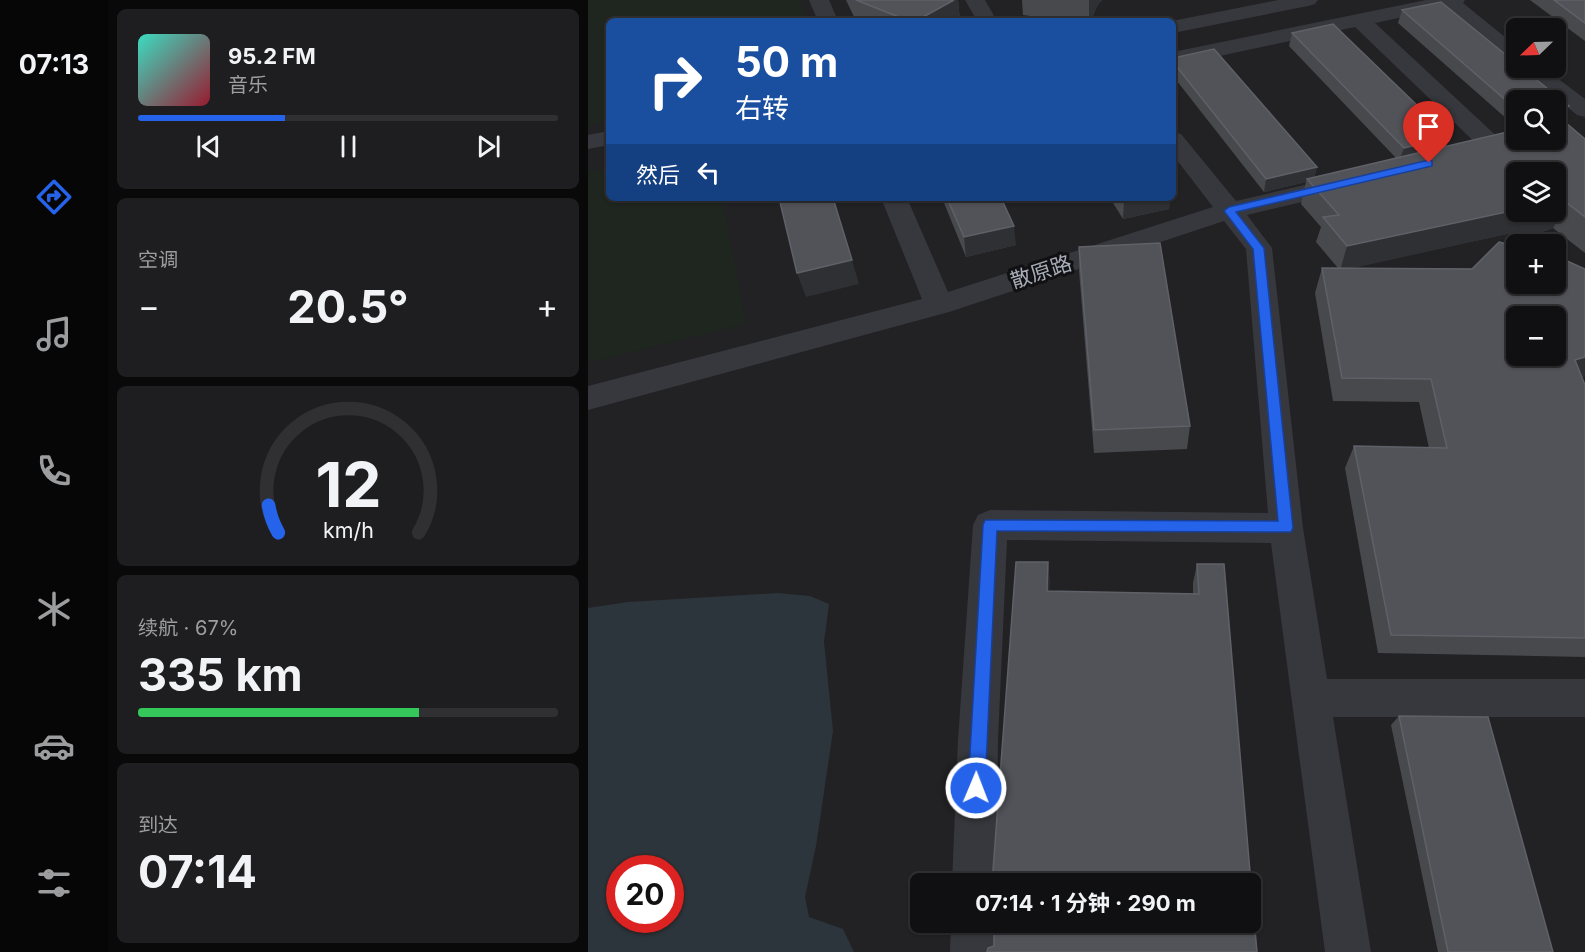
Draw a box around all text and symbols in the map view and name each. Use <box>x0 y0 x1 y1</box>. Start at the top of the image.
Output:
north arrow <box>1506 18 1566 78</box>
map controls <box>1506 18 1566 366</box>
text: 50 m <box>735 36 838 87</box>
icon: right <box>636 42 714 120</box>
text: 95.2 FM <box>228 43 316 69</box>
text: 07:13 <box>19 48 89 81</box>
text: 音乐 <box>228 73 268 97</box>
button: search <box>1506 90 1566 150</box>
text: 右转 <box>735 92 789 125</box>
pin <box>1403 101 1454 163</box>
icon: arrive <box>1412 110 1445 143</box>
icon: previous <box>192 130 225 163</box>
icon: pause <box>332 130 365 163</box>
icon: next <box>472 130 505 163</box>
icon: left <box>692 156 725 189</box>
text: 然后 <box>636 162 680 188</box>
button: layers <box>1506 162 1566 222</box>
icon: directions <box>33 176 75 218</box>
button: + <box>1506 234 1566 294</box>
text: 空调 <box>138 248 178 272</box>
street label: 散原路 <box>1007 250 1075 293</box>
text: 20.5° <box>287 279 409 334</box>
text: − <box>138 286 160 326</box>
text: + <box>536 286 558 326</box>
button: − <box>1506 306 1566 366</box>
icon: music <box>33 313 75 355</box>
text: 12 <box>315 447 381 522</box>
icon: phone <box>33 450 75 492</box>
text: km/h <box>323 517 373 543</box>
icon: climate <box>33 588 75 630</box>
text: 续航 · 67% <box>138 616 238 640</box>
text: 335 km <box>138 647 303 702</box>
icon: car <box>33 725 75 767</box>
position arrow <box>944 756 1008 820</box>
text: 到达 <box>138 813 178 837</box>
text: 07:14 <box>138 844 257 899</box>
speed limit sign: 20 <box>606 855 684 933</box>
icon: filters <box>33 862 75 904</box>
text: 07:14 · 1 分钟 · 290 m <box>975 890 1196 916</box>

